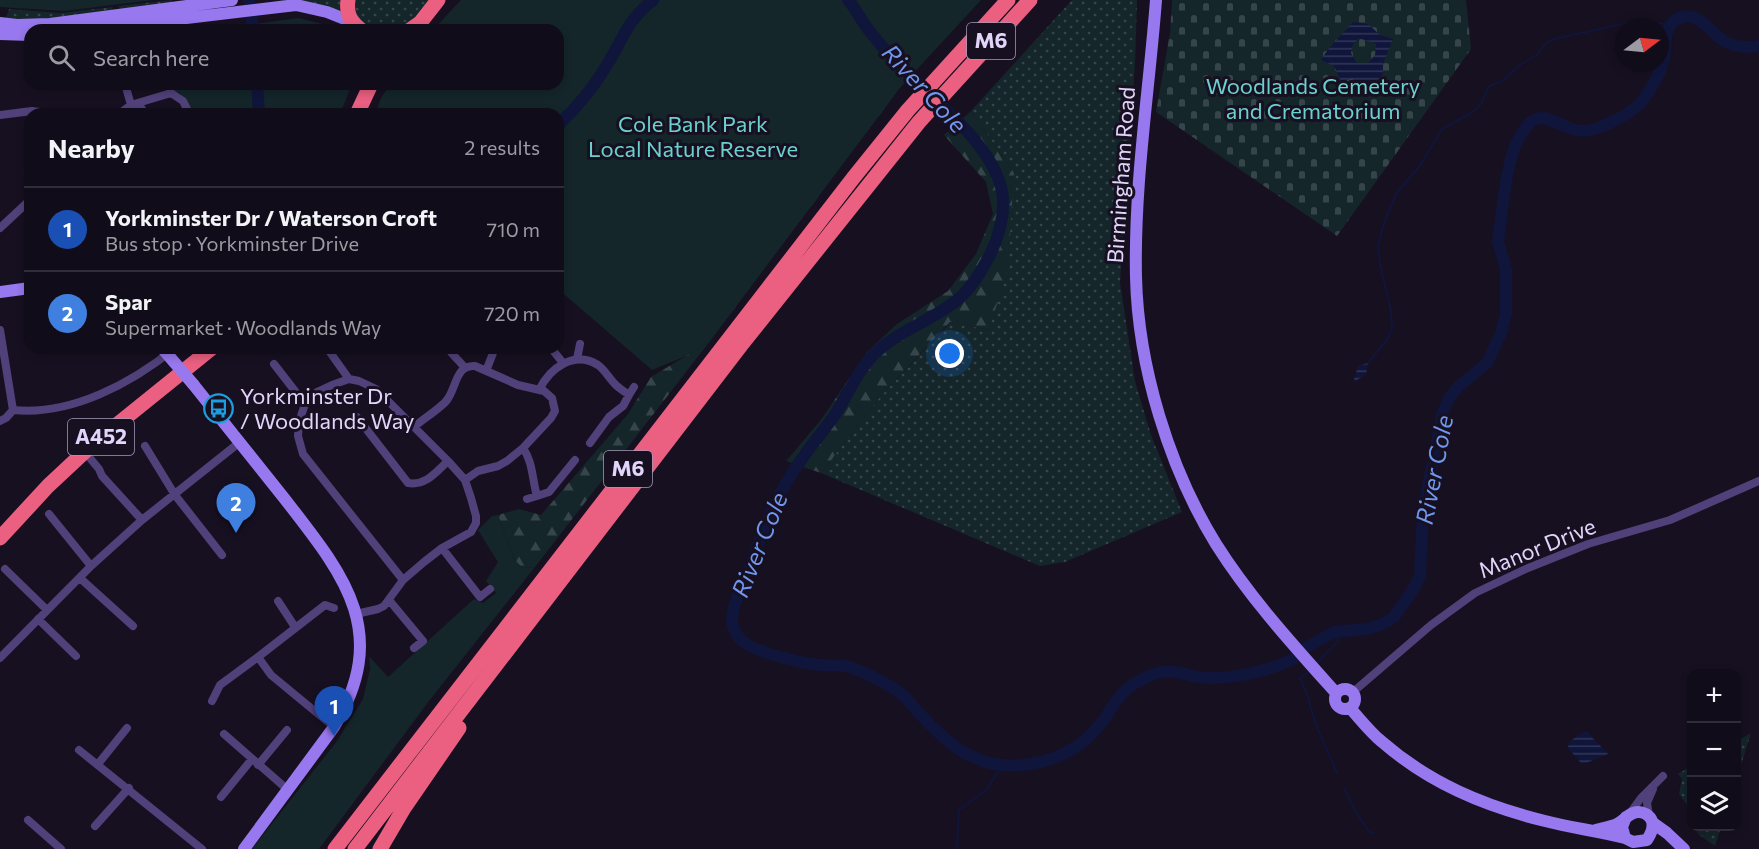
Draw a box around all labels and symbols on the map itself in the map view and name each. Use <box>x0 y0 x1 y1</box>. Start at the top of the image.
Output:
north arrow <box>1615 18 1669 72</box>
road number: M6 <box>967 23 1015 59</box>
water label: River Cole <box>877 38 974 139</box>
park label: Woodlands Cemetery and Crematorium <box>1206 72 1420 124</box>
street label: Birmingham Road <box>1101 86 1140 264</box>
park label: Cole Bank Park Local Nature Reserve <box>588 110 798 162</box>
your location <box>935 339 964 368</box>
place label: Yorkminster Dr / Woodlands Way <box>240 382 414 434</box>
bus stop icon: Yorkminster Dr / Woodlands Way <box>203 393 235 425</box>
water label: River Cole <box>1409 412 1458 527</box>
road number: A452 <box>68 419 134 455</box>
road number: M6 <box>604 451 652 487</box>
pin: 2 <box>216 484 256 533</box>
water label: River Cole <box>724 487 793 601</box>
street label: Manor Drive <box>1474 512 1599 583</box>
pin: 1 <box>314 686 354 736</box>

